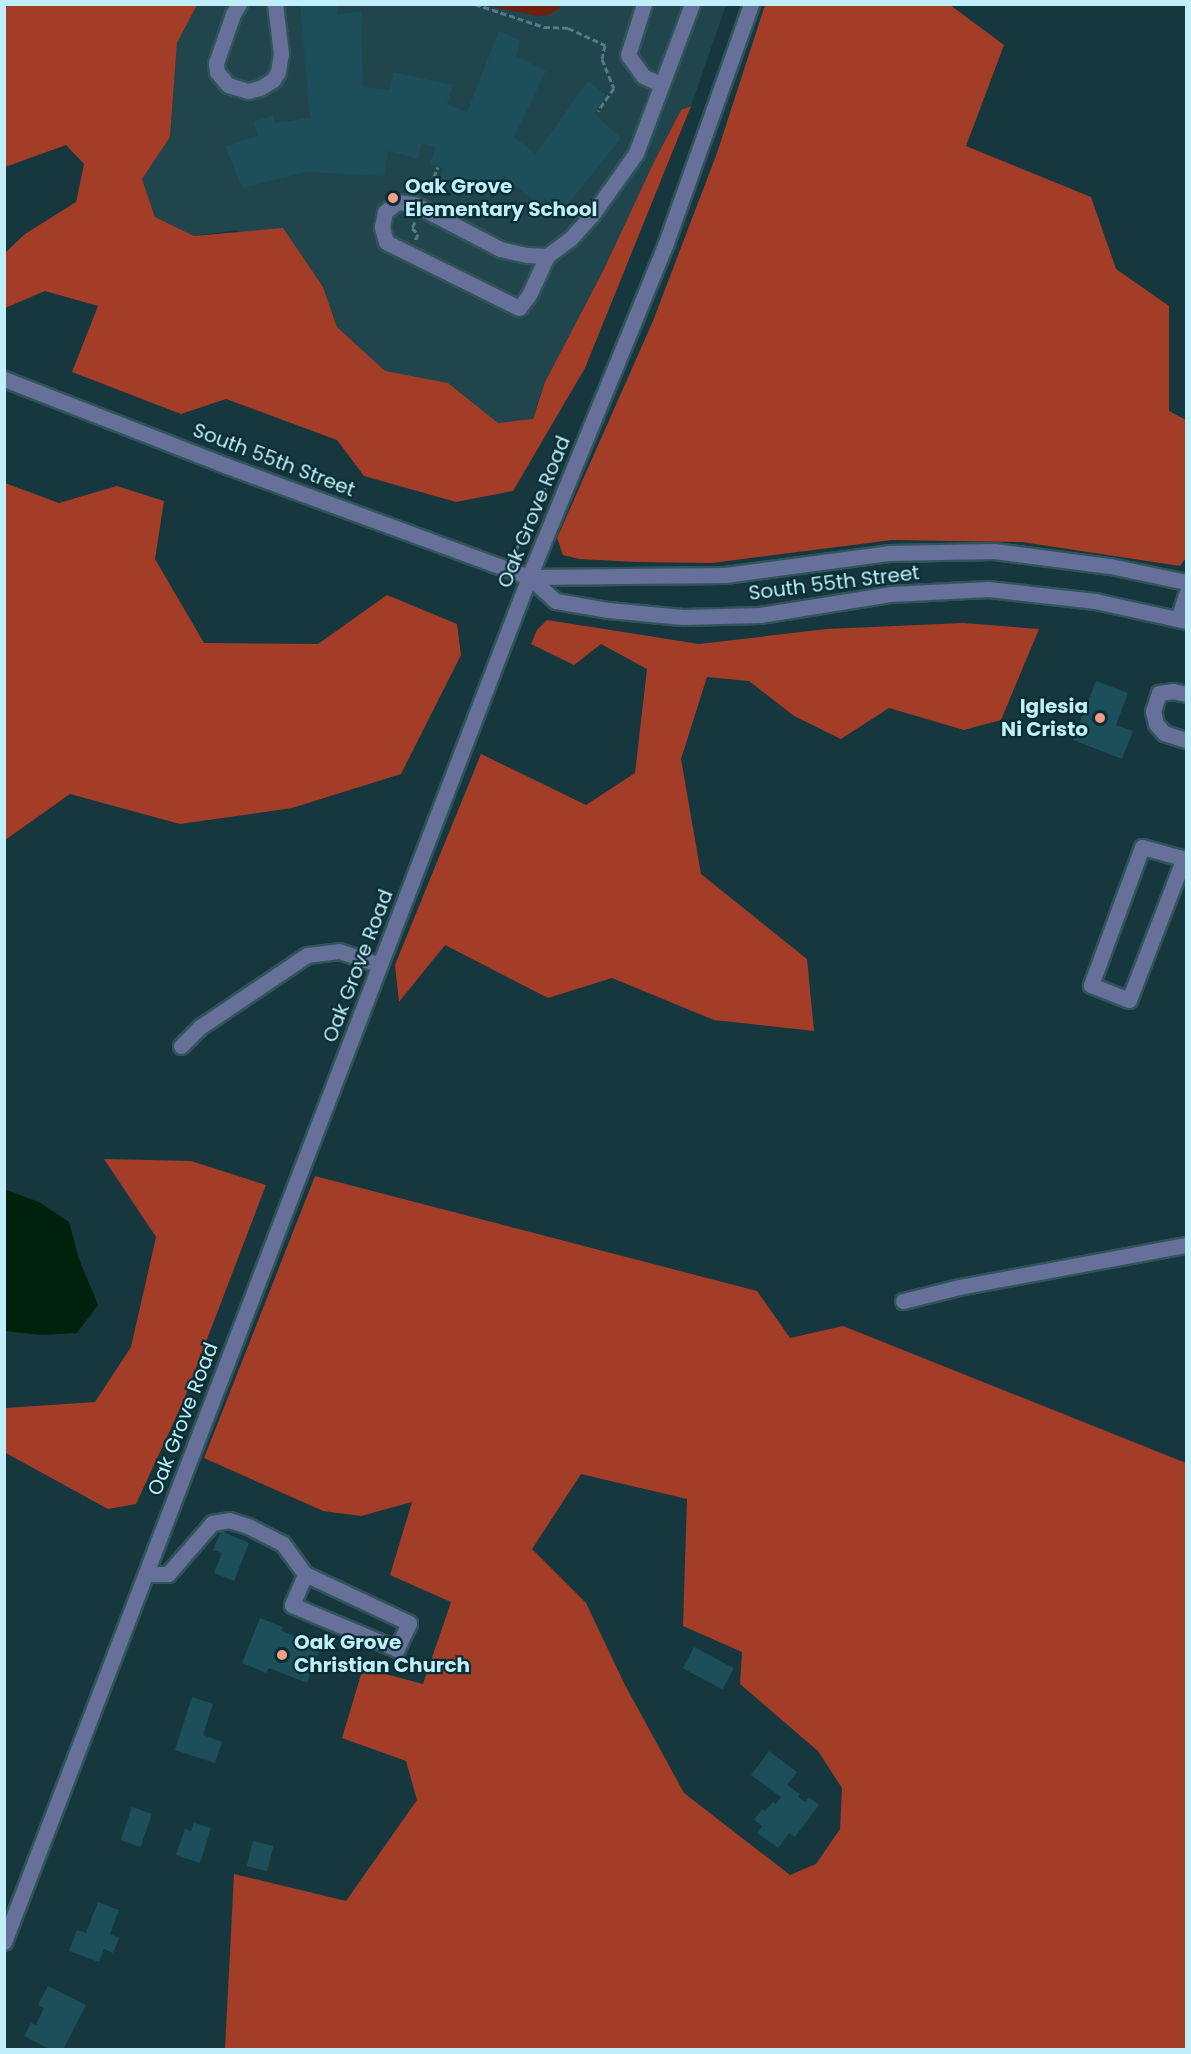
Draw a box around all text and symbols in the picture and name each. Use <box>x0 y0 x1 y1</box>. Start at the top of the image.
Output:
place label: Oak Grove Elementary School <box>405 174 597 221</box>
marker: Oak Grove Elementary School <box>386 191 400 205</box>
street label: South 55th Street <box>189 418 359 502</box>
street label: Oak Grove Road <box>493 433 575 591</box>
street label: South 55th Street <box>747 561 921 605</box>
place label: Iglesia Ni Cristo <box>1001 694 1088 741</box>
marker: Iglesia Ni Cristo <box>1093 711 1107 725</box>
street label: Oak Grove Road <box>318 886 398 1046</box>
street label: Oak Grove Road <box>143 1339 223 1499</box>
place label: Oak Grove Christian Church <box>294 1631 470 1678</box>
marker: Oak Grove Christian Church <box>275 1648 289 1662</box>

